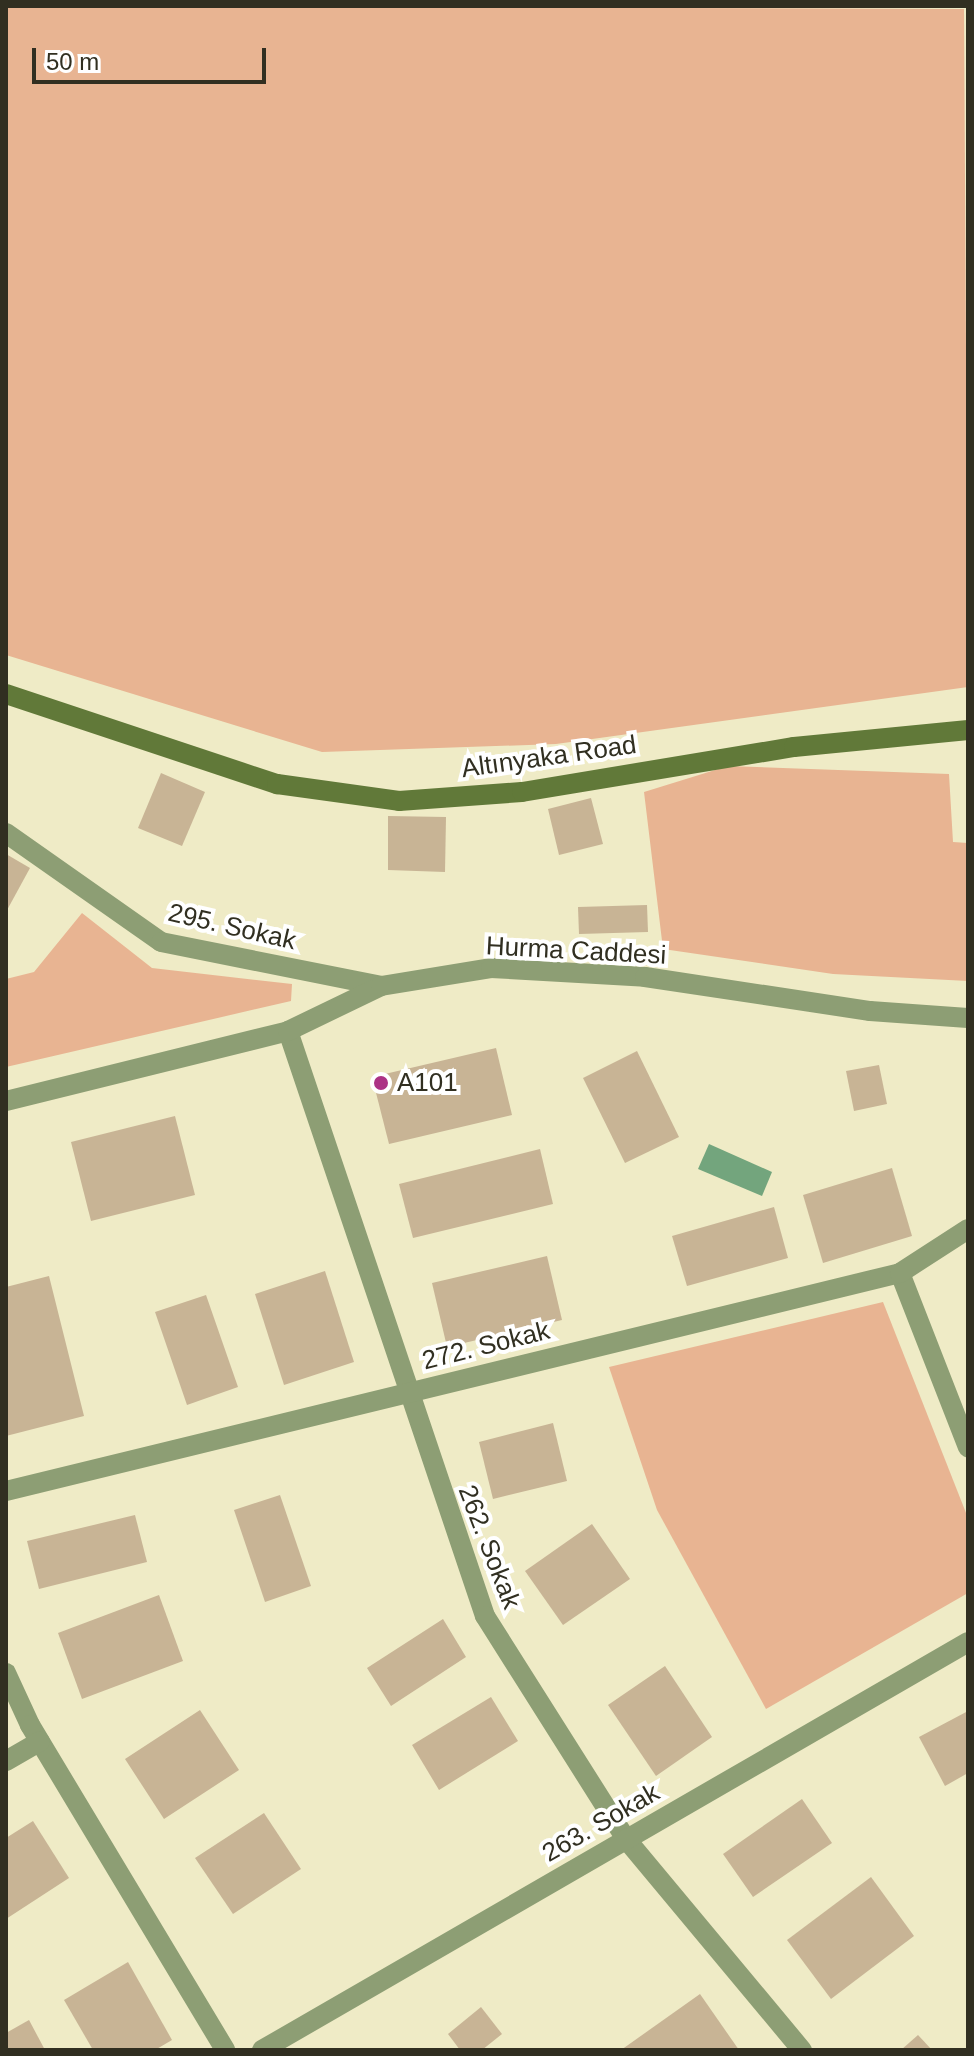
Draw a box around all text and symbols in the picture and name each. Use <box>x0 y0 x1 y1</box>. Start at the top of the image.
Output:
scale bar <box>36 32 270 82</box>
text: 50 m <box>46 48 99 75</box>
street label: Altınyaka Road <box>460 729 638 785</box>
street label: 295. Sokak <box>165 897 299 957</box>
street label: Hurma Caddesi <box>485 931 667 971</box>
place label: A101 <box>397 1067 458 1099</box>
marker: A101 <box>372 1074 390 1092</box>
street label: 272. Sokak <box>419 1315 553 1377</box>
street label: 262. Sokak <box>451 1481 527 1613</box>
street label: 263. Sokak <box>537 1777 665 1869</box>

